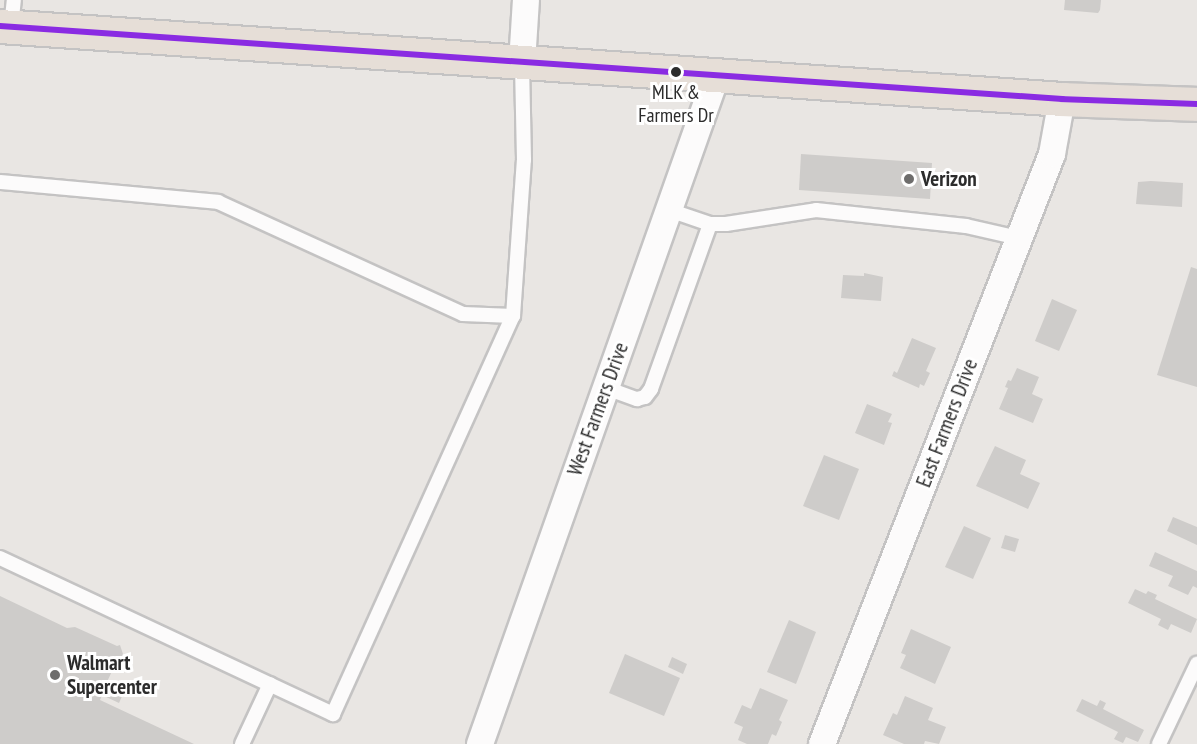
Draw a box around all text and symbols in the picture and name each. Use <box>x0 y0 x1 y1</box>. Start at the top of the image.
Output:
marker: MLK & Farmers Dr <box>670 66 682 78</box>
place label: MLK & Farmers Dr <box>638 81 714 128</box>
place label: Verizon <box>921 166 977 192</box>
marker: Verizon <box>902 172 916 186</box>
street label: West Farmers Drive <box>562 339 634 479</box>
street label: East Farmers Drive <box>911 355 983 491</box>
place label: Walmart Supercenter <box>67 650 157 700</box>
marker: Walmart Supercenter <box>48 668 62 682</box>

